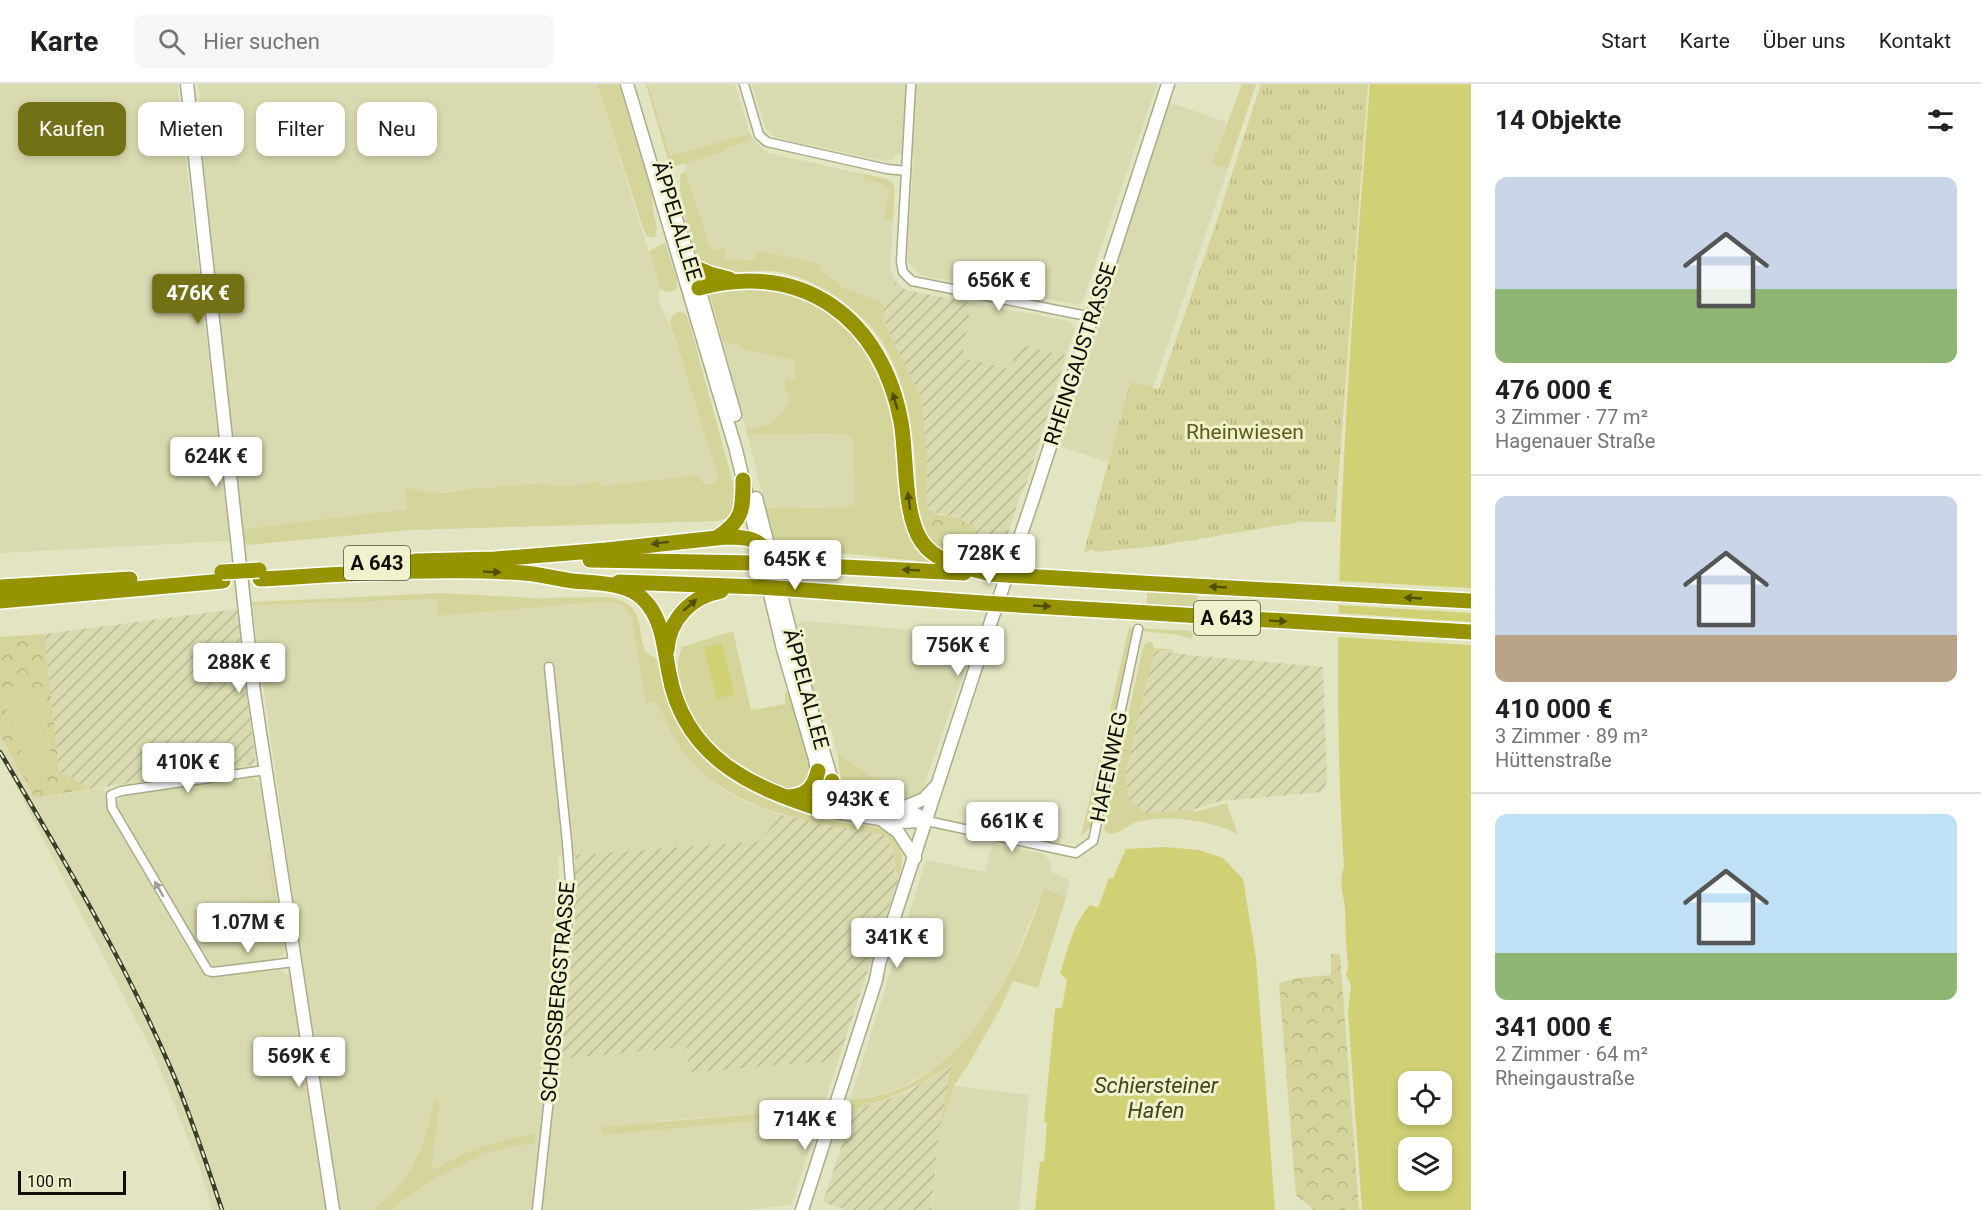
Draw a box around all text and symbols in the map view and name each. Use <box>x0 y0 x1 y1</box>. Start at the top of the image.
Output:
search box <box>134 14 554 68</box>
text: Karte <box>30 25 98 58</box>
icon: search <box>155 25 188 58</box>
text: Hier suchen <box>203 29 320 54</box>
text: Start <box>1601 29 1647 53</box>
text: Karte <box>1680 29 1730 53</box>
text: Über uns <box>1763 29 1846 53</box>
text: Kontakt <box>1879 29 1951 53</box>
chip: Kaufen <box>18 102 126 156</box>
chip: Mieten <box>138 102 244 156</box>
chip: Filter <box>256 102 345 156</box>
chip: Neu <box>357 102 437 156</box>
icon: filters <box>1924 104 1957 137</box>
text: 14 Objekte <box>1495 105 1621 135</box>
street label: ÄPPELALLEE <box>647 158 707 284</box>
icon: home <box>1672 216 1780 324</box>
street label: RHEINGAUSTRASSE <box>1039 260 1121 448</box>
pin: 656K € <box>950 261 1048 312</box>
text: 656K € <box>967 268 1031 292</box>
pin: 476K € <box>149 274 247 325</box>
text: 476K € <box>166 281 230 305</box>
text: 476 000 € <box>1495 375 1612 405</box>
one-way arrow <box>890 392 900 410</box>
text: 3 Zimmer · 77 m² <box>1495 405 1648 429</box>
park label: Rheinwiesen <box>1186 420 1304 444</box>
text: Hagenauer Straße <box>1495 429 1655 453</box>
pin: 624K € <box>167 437 265 488</box>
text: 624K € <box>184 444 248 468</box>
one-way arrow <box>905 491 914 510</box>
pin: 728K € <box>940 534 1038 585</box>
icon: home <box>1672 535 1780 643</box>
one-way arrow <box>650 539 669 548</box>
pin: 645K € <box>746 540 844 591</box>
text: 728K € <box>957 541 1021 565</box>
road number: A 643 <box>344 546 410 580</box>
text: 645K € <box>763 547 827 571</box>
one-way arrow <box>902 566 921 575</box>
one-way arrow <box>482 567 501 576</box>
one-way arrow <box>1208 582 1227 592</box>
one-way arrow <box>1403 593 1422 602</box>
one-way arrow <box>682 599 697 612</box>
road number: A 643 <box>1194 601 1260 635</box>
one-way arrow <box>1032 602 1051 611</box>
one-way arrow <box>1269 616 1288 625</box>
street label: ÄPPELALLEE <box>778 626 834 752</box>
pin: 756K € <box>909 626 1007 677</box>
text: 756K € <box>926 633 990 657</box>
pin: 288K € <box>190 643 288 694</box>
text: 288K € <box>207 650 271 674</box>
text: 410 000 € <box>1495 694 1612 724</box>
street label: HAFENWEG <box>1086 710 1132 824</box>
text: 3 Zimmer · 89 m² <box>1495 724 1648 748</box>
pin: 410K € <box>139 743 237 794</box>
text: Hüttenstraße <box>1495 748 1612 772</box>
text: 410K € <box>156 750 220 774</box>
pin: 943K € <box>809 780 907 831</box>
text: 943K € <box>826 787 890 811</box>
pin: 661K € <box>963 802 1061 853</box>
text: 661K € <box>980 809 1044 833</box>
icon: home <box>1672 853 1780 961</box>
one-way arrow <box>154 880 164 897</box>
street label: SCHOSSBERGSTRASSE <box>536 881 580 1103</box>
pin: 1.07M € <box>193 903 303 954</box>
text: 1.07M € <box>211 910 285 934</box>
pin: 341K € <box>848 918 946 969</box>
text: 341K € <box>865 925 929 949</box>
text: 341 000 € <box>1495 1012 1612 1042</box>
pin: 569K € <box>250 1037 348 1088</box>
text: 2 Zimmer · 64 m² <box>1495 1042 1648 1066</box>
text: 569K € <box>267 1044 331 1068</box>
text: Rheingaustraße <box>1495 1066 1635 1090</box>
map controls <box>1398 1071 1452 1191</box>
button: locate <box>1398 1071 1452 1125</box>
water label: Schiersteiner Hafen <box>1094 1073 1219 1123</box>
pin: 714K € <box>756 1100 854 1151</box>
text: 714K € <box>773 1107 837 1131</box>
button: layers <box>1398 1137 1452 1191</box>
scale bar <box>18 1168 126 1196</box>
text: 100 m <box>27 1172 72 1191</box>

